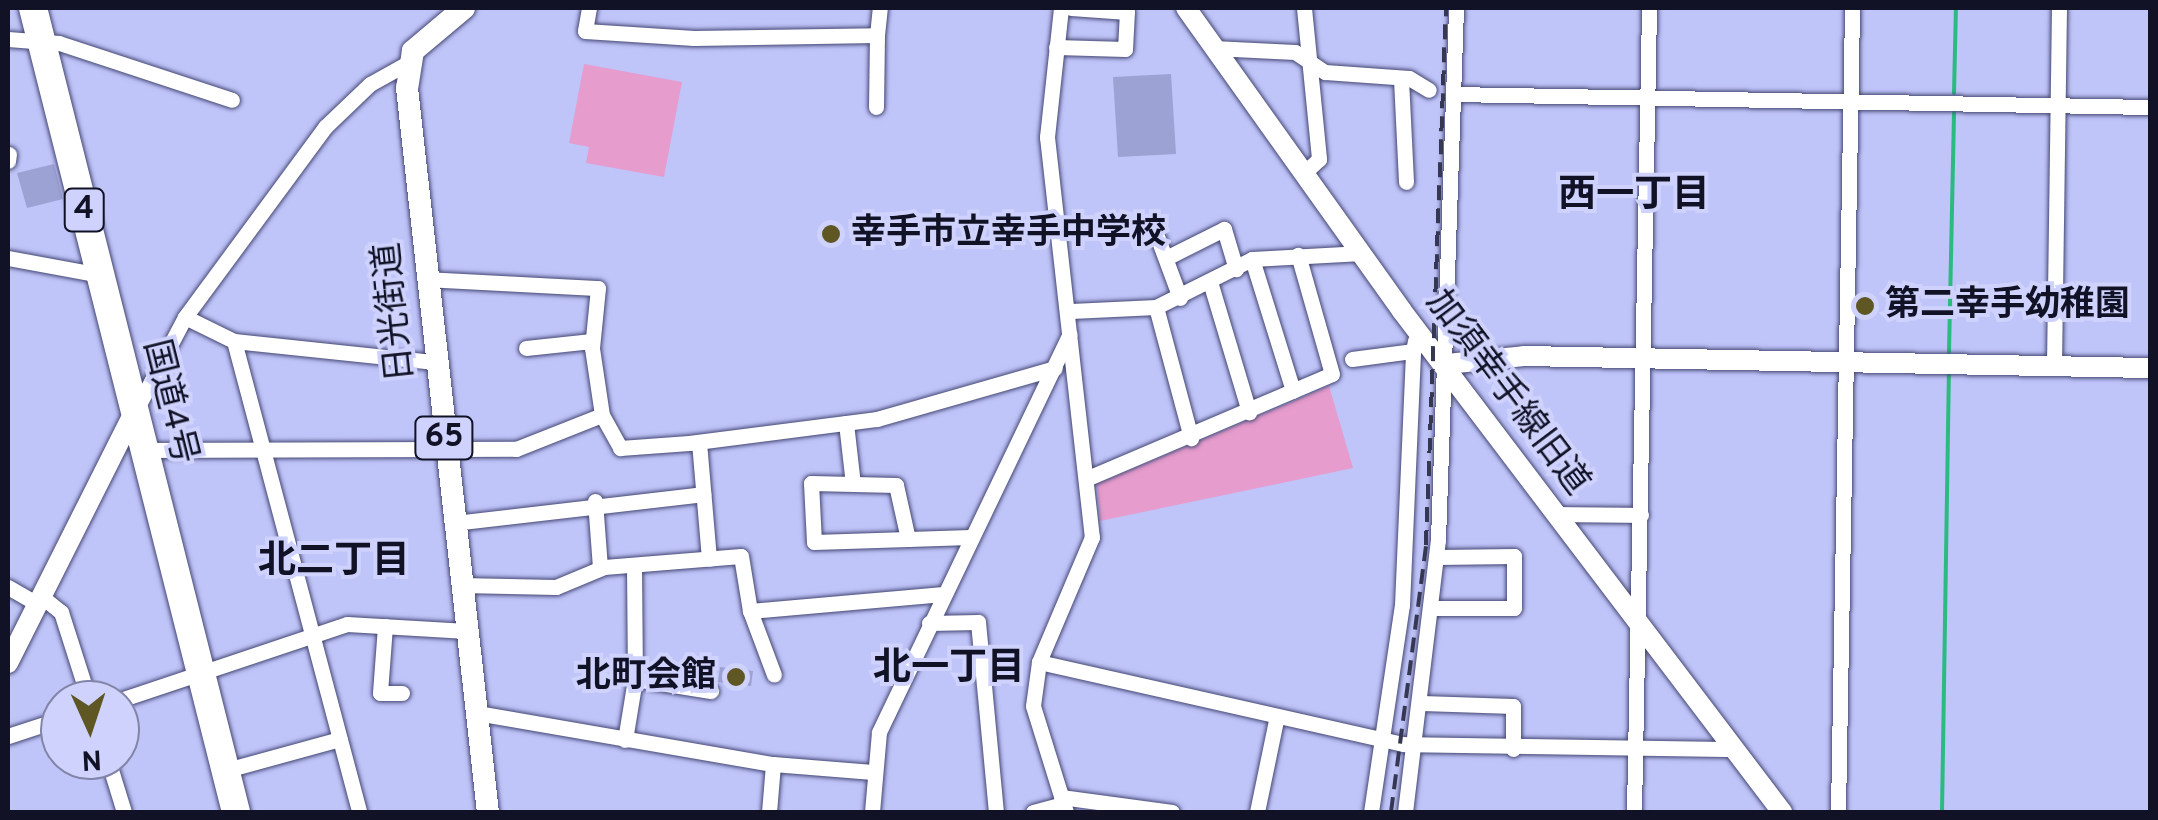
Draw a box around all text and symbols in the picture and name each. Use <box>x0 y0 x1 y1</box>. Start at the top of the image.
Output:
district label: 西一丁目 <box>1558 174 1710 220</box>
road number: 4 <box>62 183 106 237</box>
place label: 幸手市立幸手中学校 <box>851 213 1166 255</box>
marker: 幸手市立幸手中学校 <box>820 223 842 245</box>
street label: 日光街道 <box>367 240 423 384</box>
street label: 加須幸手線旧道 <box>1417 283 1597 503</box>
place label: 第二幸手幼稚園 <box>1885 285 2130 327</box>
marker: 第二幸手幼稚園 <box>1854 295 1876 317</box>
street label: 国道4号 <box>133 335 205 469</box>
road number: 65 <box>414 411 474 465</box>
district label: 北二丁目 <box>258 540 410 586</box>
district label: 北一丁目 <box>873 647 1025 693</box>
place label: 北町会館 <box>576 656 716 698</box>
marker: 北町会館 <box>725 666 747 688</box>
north arrow <box>40 680 140 780</box>
text: N <box>80 739 102 776</box>

